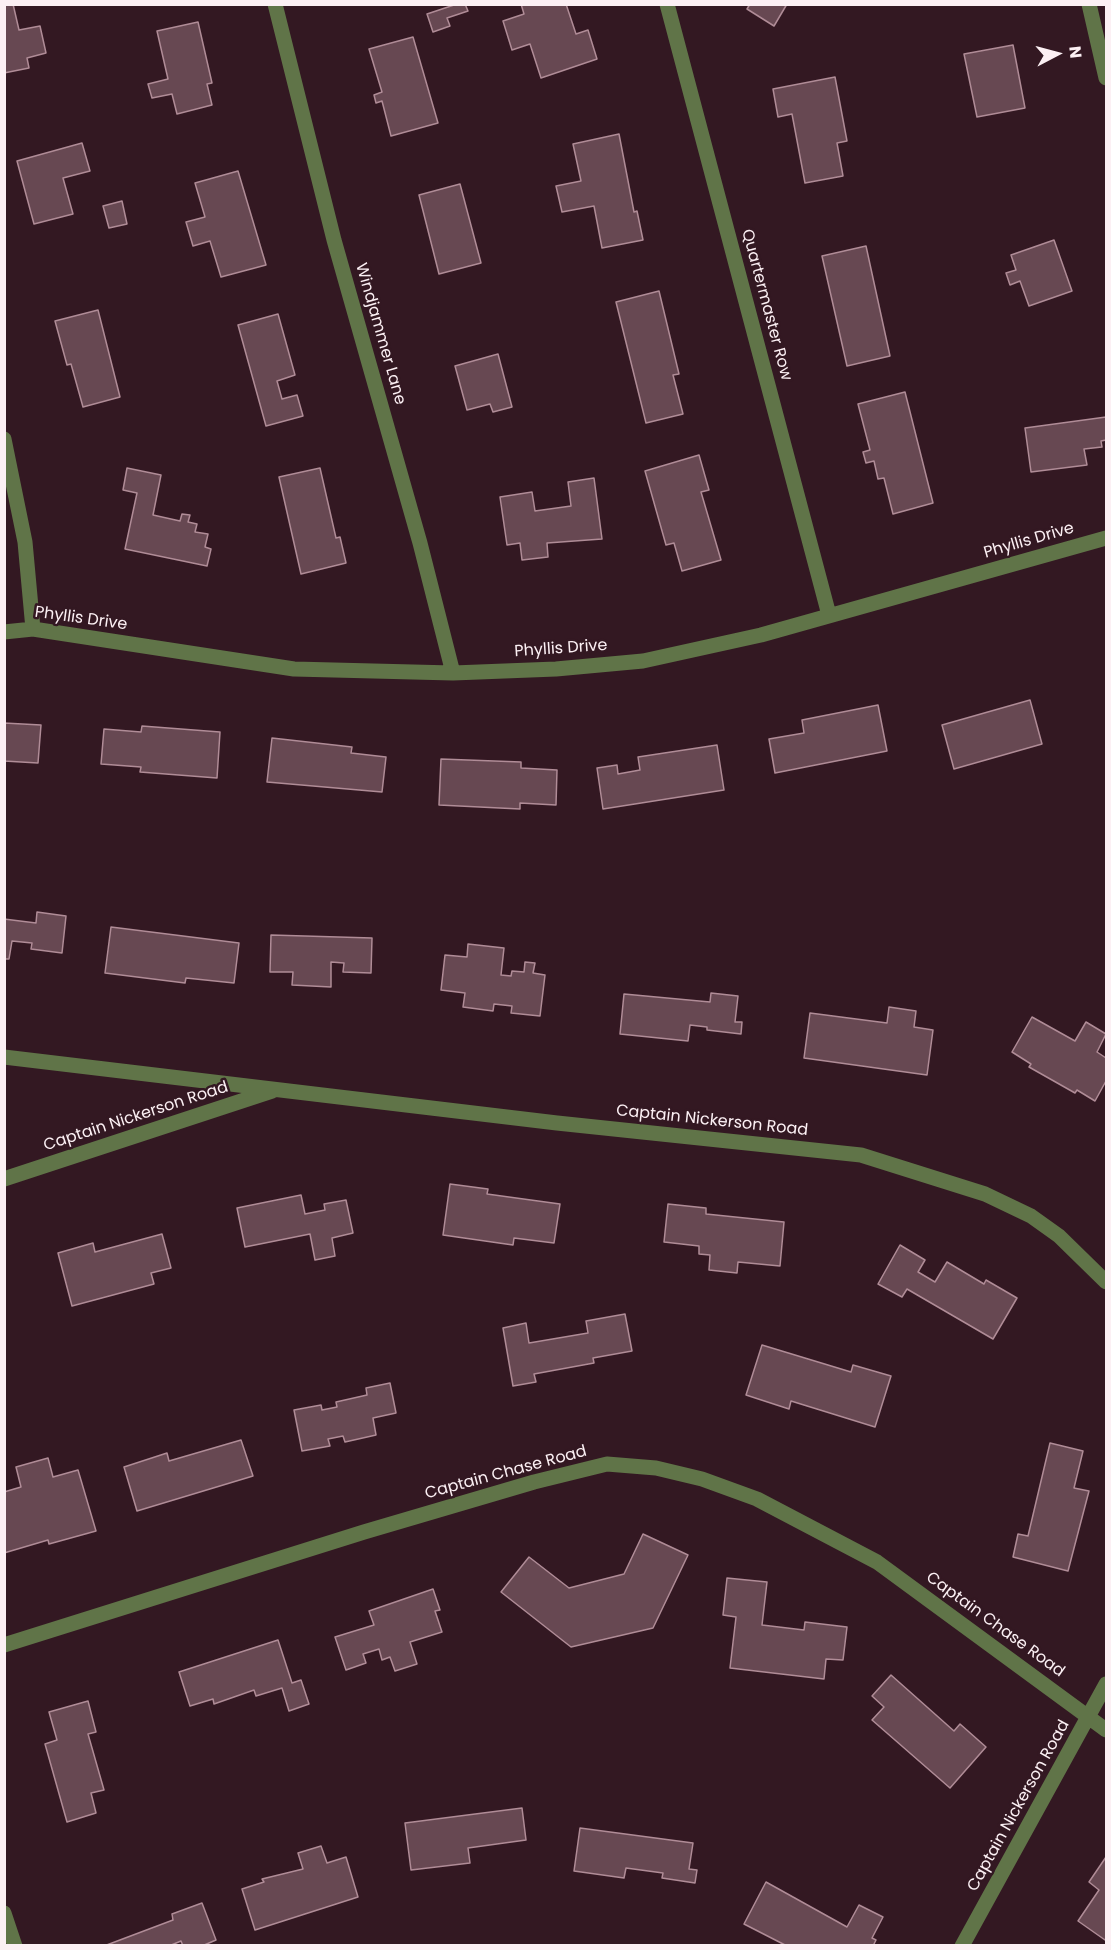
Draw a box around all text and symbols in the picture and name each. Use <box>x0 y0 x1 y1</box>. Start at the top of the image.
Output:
north arrow <box>1027 24 1087 84</box>
text: N <box>1063 45 1087 59</box>
street label: Quartermaster Row <box>737 227 795 383</box>
street label: Windjammer Lane <box>351 261 409 407</box>
street label: Phyllis Drive <box>982 519 1076 563</box>
street label: Phyllis Drive <box>34 603 128 635</box>
street label: Phyllis Drive <box>514 636 608 662</box>
street label: Captain Nickerson Road <box>41 1078 231 1156</box>
street label: Captain Nickerson Road <box>615 1101 809 1141</box>
street label: Captain Chase Road <box>423 1442 589 1504</box>
street label: Captain Chase Road <box>922 1568 1068 1682</box>
street label: Captain Nickerson Road <box>964 1717 1074 1895</box>

